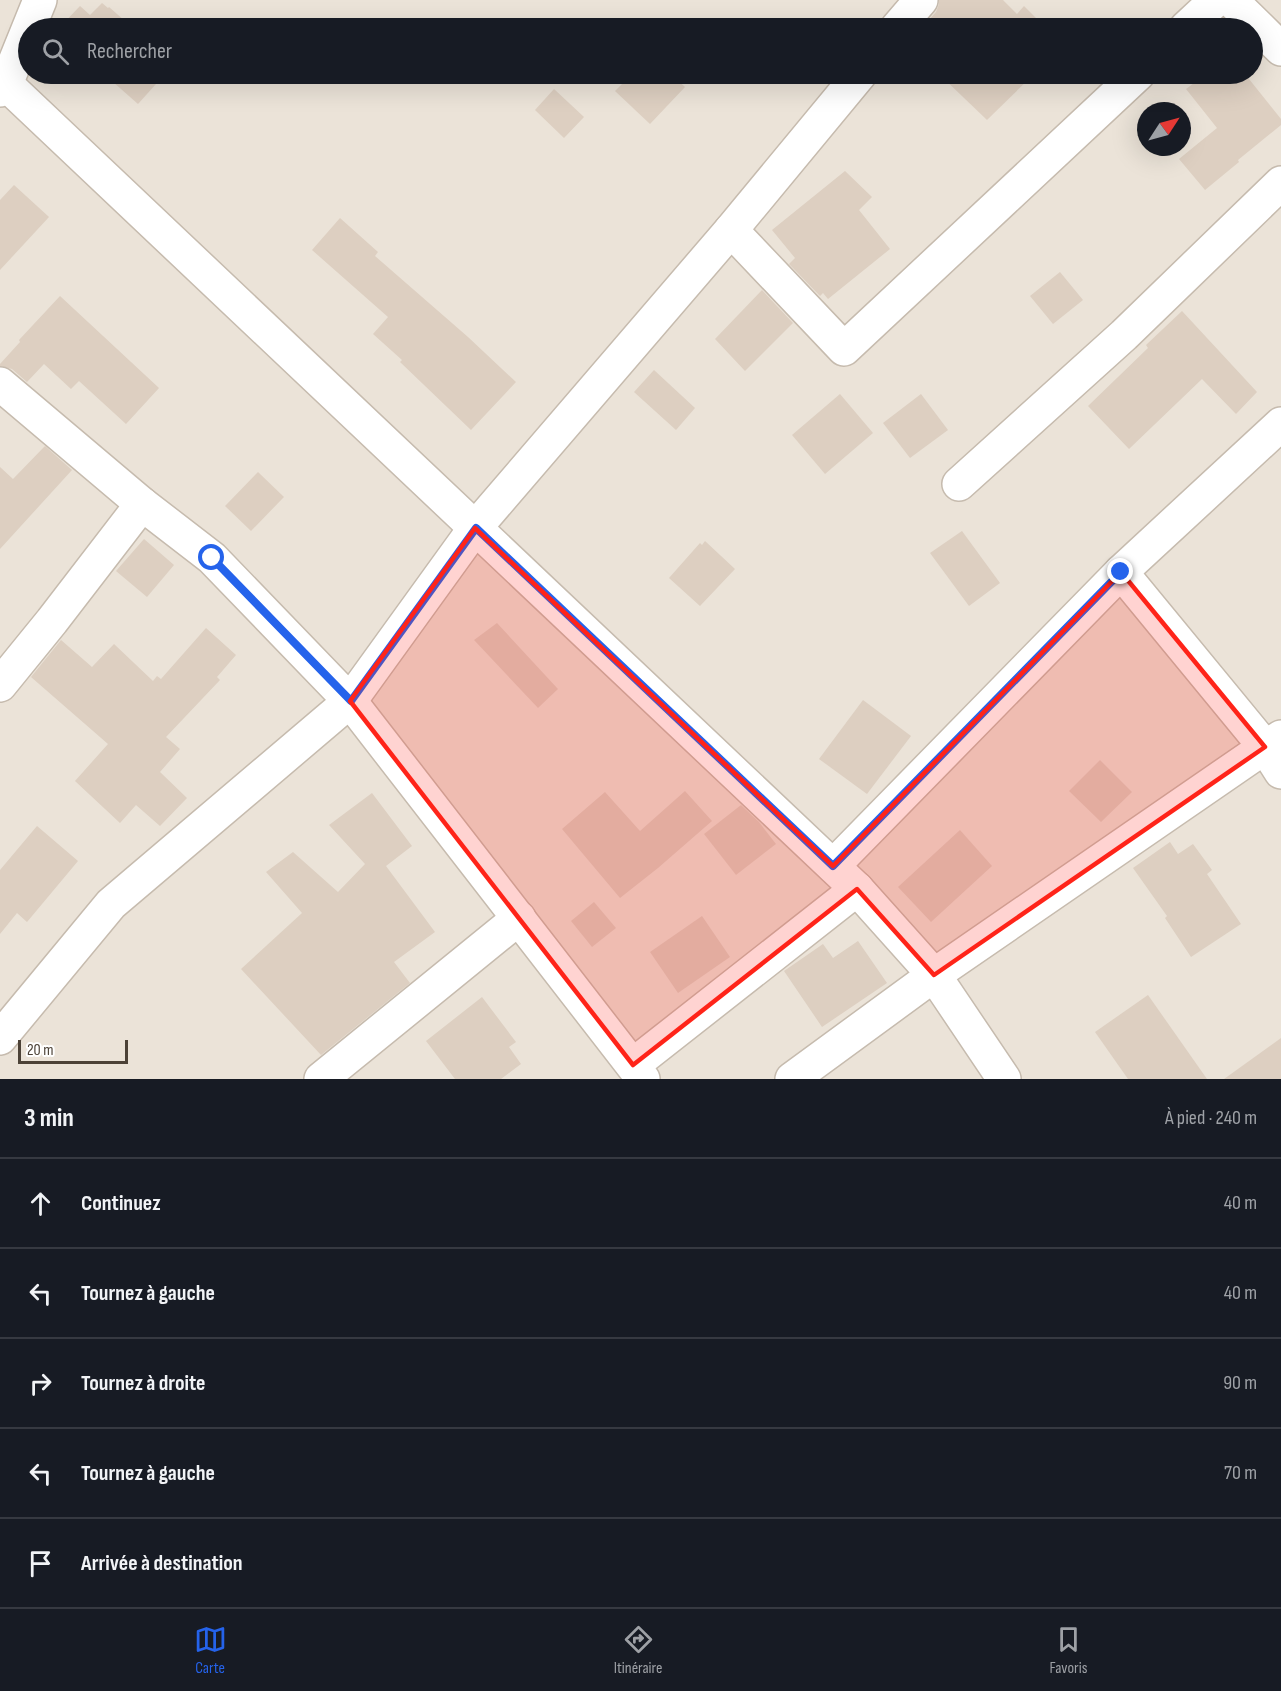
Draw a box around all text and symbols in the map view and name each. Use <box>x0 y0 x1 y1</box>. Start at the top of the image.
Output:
search box <box>18 18 1263 84</box>
icon: search <box>39 35 72 68</box>
text: Rechercher <box>87 38 172 65</box>
north arrow <box>1137 102 1191 156</box>
route start <box>198 544 224 570</box>
route end <box>1107 558 1133 584</box>
scale bar <box>18 1037 128 1064</box>
text: 20 m <box>27 1041 54 1060</box>
text: 3 min <box>24 1103 74 1134</box>
text: À pied · 240 m <box>1165 1106 1257 1130</box>
icon: ahead <box>24 1187 57 1220</box>
text: Continuez <box>81 1190 161 1217</box>
text: 40 m <box>1224 1191 1257 1215</box>
icon: left <box>24 1277 57 1310</box>
text: Tournez à gauche <box>81 1280 215 1307</box>
text: 40 m <box>1224 1281 1257 1305</box>
icon: right <box>24 1367 57 1400</box>
text: Tournez à droite <box>81 1370 206 1397</box>
text: 90 m <box>1223 1371 1257 1395</box>
icon: left <box>24 1457 57 1490</box>
text: Tournez à gauche <box>81 1460 215 1487</box>
text: 70 m <box>1224 1461 1257 1485</box>
icon: arrive <box>24 1547 57 1580</box>
text: Arrivée à destination <box>81 1550 243 1577</box>
tab: Carte <box>194 1623 227 1678</box>
tab: Itinéraire <box>614 1623 662 1678</box>
tab: Favoris <box>1050 1623 1087 1678</box>

